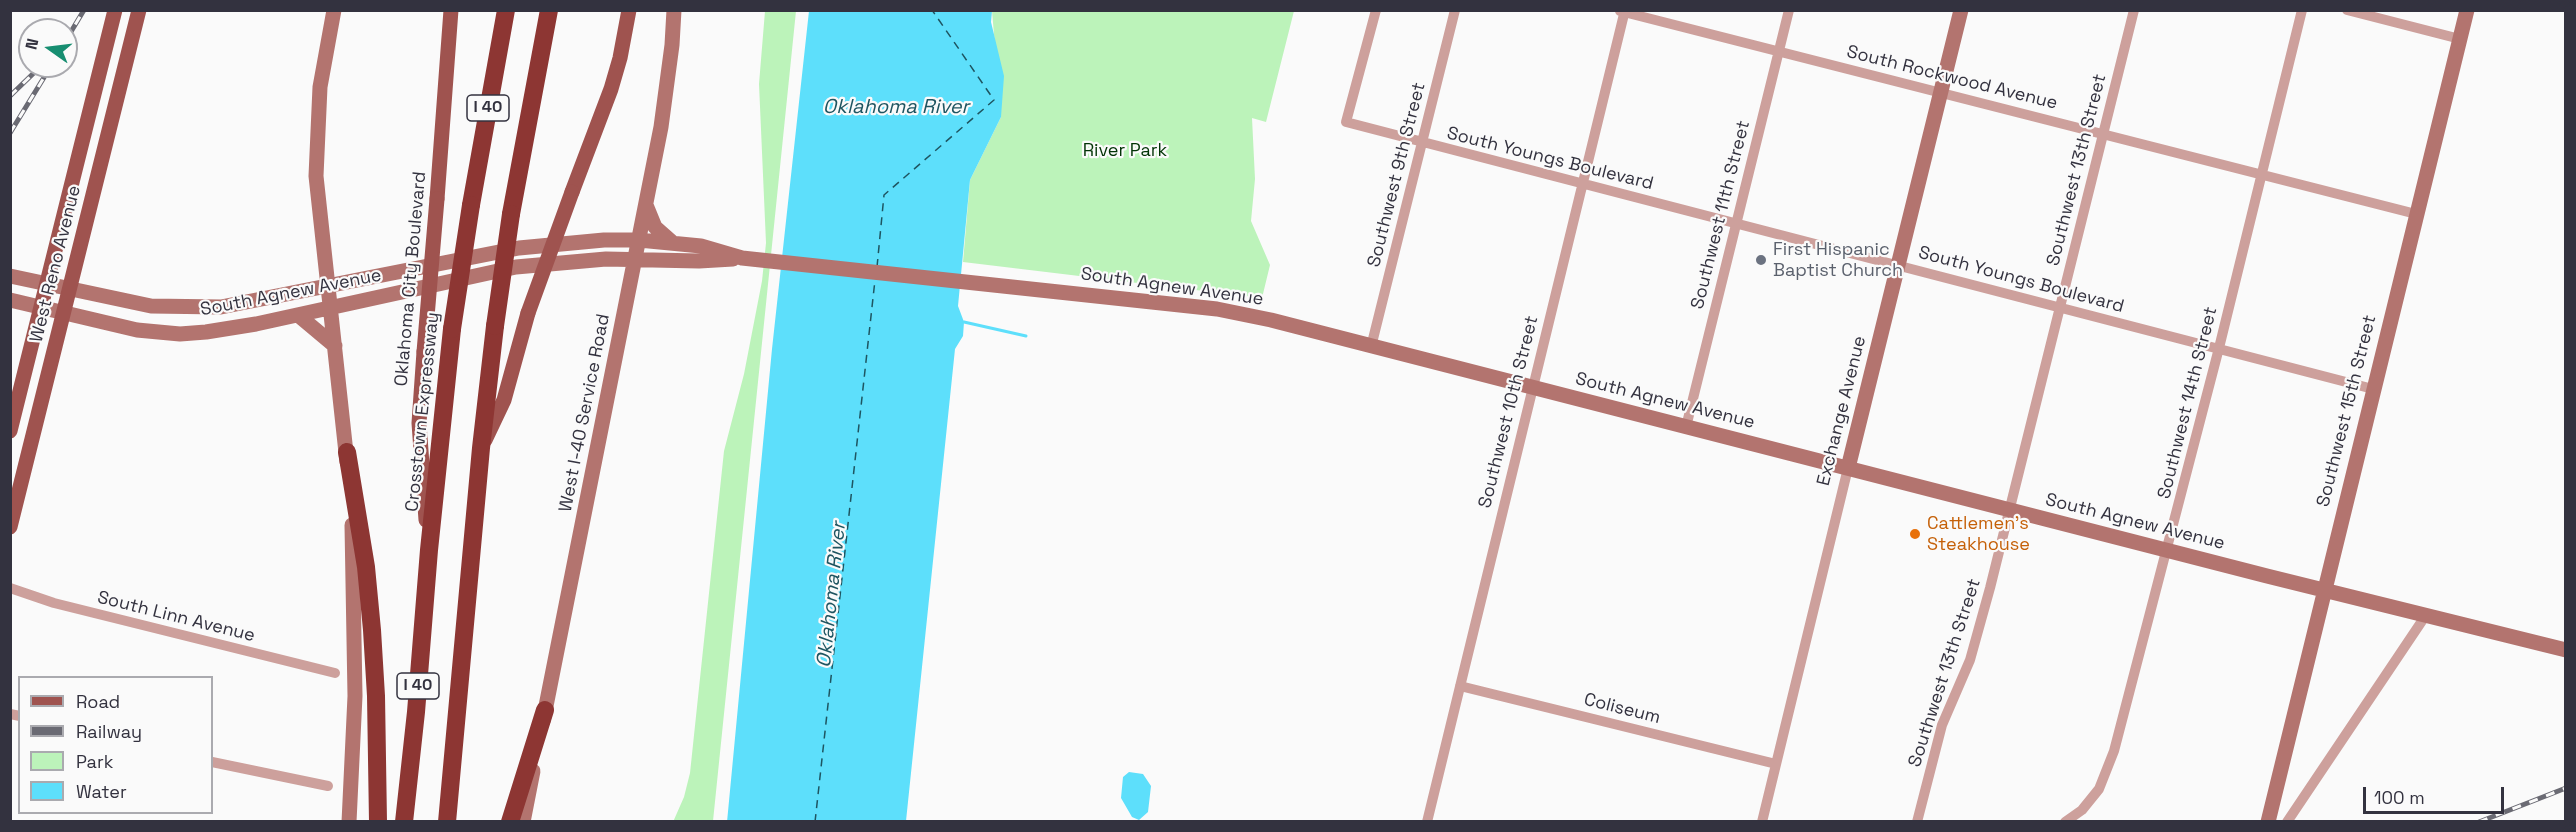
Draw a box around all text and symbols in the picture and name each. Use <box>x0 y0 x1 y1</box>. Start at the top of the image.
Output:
north arrow <box>18 18 78 78</box>
text: N <box>21 36 43 52</box>
street label: South Rockwood Avenue <box>1844 41 2060 115</box>
street label: Southwest 13th Street <box>2043 72 2111 268</box>
street label: Southwest 9th Street <box>1364 80 1430 270</box>
road number: I 40 <box>467 95 509 121</box>
water label: Oklahoma River <box>823 96 969 120</box>
street label: Southwest 11th Street <box>1687 119 1755 311</box>
street label: South Youngs Boulevard <box>1445 123 1655 195</box>
park label: River Park <box>1083 140 1167 162</box>
street label: Oklahoma City Boulevard <box>391 171 431 387</box>
street label: West Reno Avenue <box>26 183 86 345</box>
place label: First Hispanic Baptist Church <box>1773 239 1903 282</box>
street label: South Youngs Boulevard <box>1916 242 2126 318</box>
marker: First Hispanic Baptist Church <box>1754 253 1768 267</box>
street label: South Agnew Avenue <box>1079 263 1265 311</box>
street label: South Agnew Avenue <box>199 265 383 321</box>
street label: Southwest 14th Street <box>2154 305 2222 501</box>
street label: Crosstown Expressway <box>402 311 444 513</box>
street label: West I-40 Service Road <box>555 312 615 514</box>
street label: Southwest 15th Street <box>2313 313 2381 509</box>
street label: Southwest 10th Street <box>1475 314 1543 510</box>
street label: Exchange Avenue <box>1813 334 1871 488</box>
street label: South Agnew Avenue <box>1573 368 1757 434</box>
street label: South Agnew Avenue <box>2043 489 2227 555</box>
place label: Cattlemen's Steakhouse <box>1927 513 2030 556</box>
water label: Oklahoma River <box>812 521 852 669</box>
marker: Cattlemen's Steakhouse <box>1908 527 1922 541</box>
street label: Southwest 13th Street <box>1904 576 1986 770</box>
street label: South Linn Avenue <box>95 587 257 647</box>
road number: I 40 <box>397 673 439 699</box>
legend <box>18 676 213 814</box>
street label: Coliseum <box>1581 689 1663 729</box>
text: Road <box>76 690 120 713</box>
text: Railway <box>76 720 142 743</box>
text: Park <box>76 750 113 773</box>
scale bar <box>2366 775 2507 813</box>
text: Water <box>76 780 127 803</box>
text: 100 m <box>2374 786 2425 809</box>

